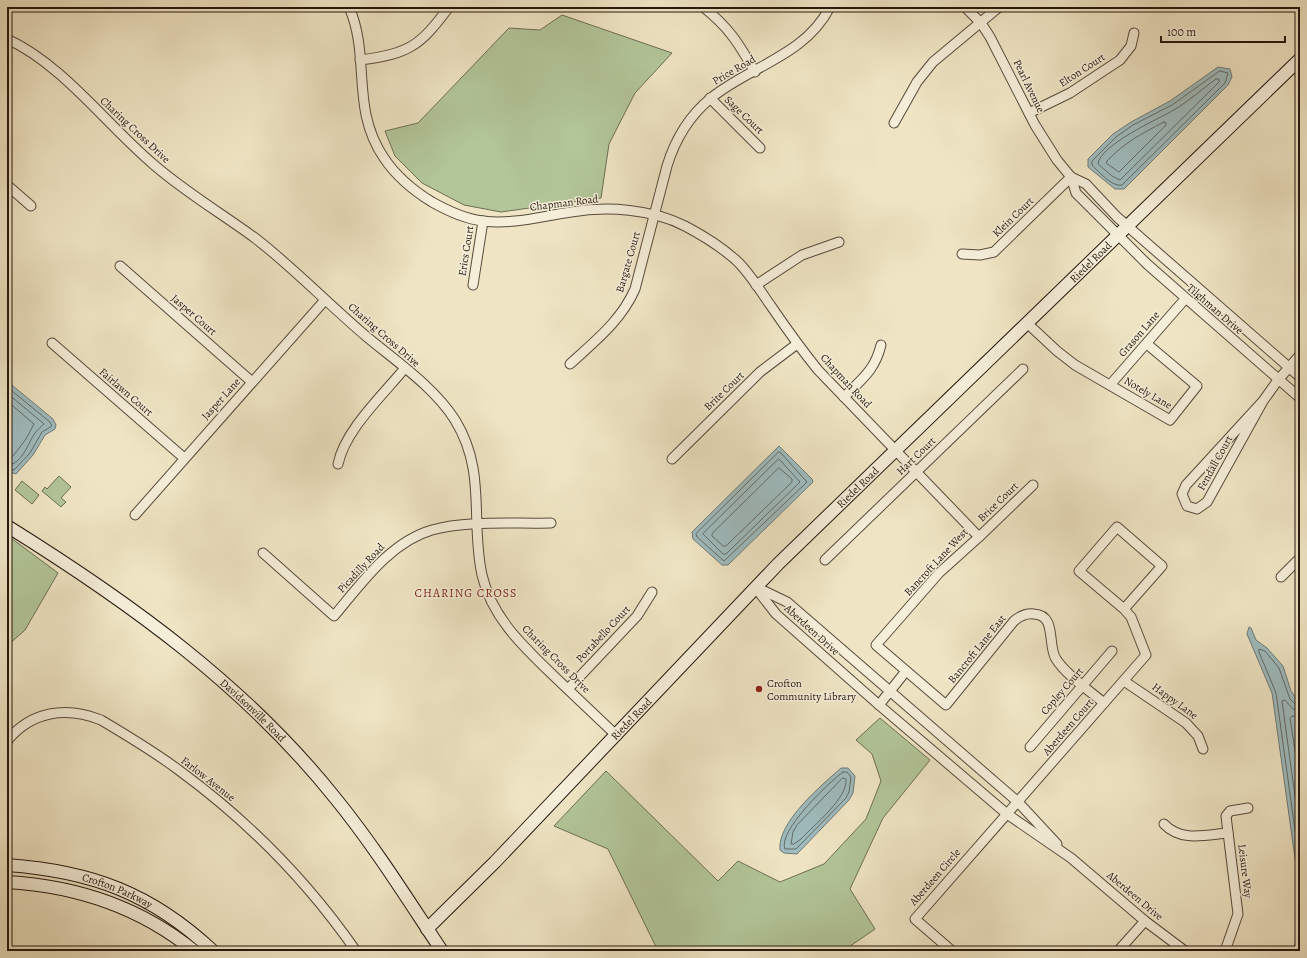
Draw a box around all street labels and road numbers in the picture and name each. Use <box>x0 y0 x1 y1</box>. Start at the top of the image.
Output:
street label: Elton Court <box>1056 49 1108 91</box>
street label: Price Road <box>710 52 759 88</box>
street label: Pearl Avenue <box>1010 57 1048 115</box>
street label: Sage Court <box>721 92 767 138</box>
street label: Charing Cross Drive <box>97 94 173 167</box>
street label: Chapman Road <box>529 191 599 215</box>
street label: Klein Court <box>989 193 1037 240</box>
street label: Erics Court <box>455 224 477 277</box>
street label: Bargate Court <box>612 229 644 294</box>
street label: Riedel Road <box>1066 238 1115 286</box>
street label: Tilghman Drive <box>1184 280 1246 338</box>
street label: Jasper Court <box>168 291 220 339</box>
street label: Charing Cross Drive <box>345 300 423 371</box>
street label: Grason Lane <box>1115 308 1163 360</box>
street label: Chapman Road <box>817 351 875 411</box>
street label: Fairlawn Court <box>96 364 157 420</box>
street label: Brite Court <box>701 368 748 414</box>
street label: Notely Lane <box>1121 373 1175 413</box>
street label: Jasper Lane <box>198 375 244 423</box>
street label: Hart Court <box>893 433 939 478</box>
street label: Fendall Court <box>1194 433 1236 493</box>
street label: Riedel Road <box>833 463 882 511</box>
street label: Brice Court <box>974 479 1022 525</box>
street label: Bancroft Lane West <box>901 525 972 599</box>
street label: Picadilly Road <box>334 540 388 596</box>
street label: Aberdeen Drive <box>780 601 843 659</box>
street label: Portabello Court <box>572 602 634 666</box>
street label: Bancroft Lane East <box>945 611 1010 687</box>
street label: Charing Cross Drive <box>519 622 593 696</box>
street label: Copley Court <box>1037 664 1087 718</box>
street label: Davidsonville Road <box>217 675 290 745</box>
street label: Happy Lane <box>1149 679 1201 723</box>
street label: Riedel Road <box>607 694 655 743</box>
street label: Aberdeen Court <box>1038 695 1097 759</box>
street label: Farlow Avenue <box>178 753 238 805</box>
street label: Leisure Way <box>1234 843 1256 899</box>
street label: Aberdeen Circle <box>905 845 964 909</box>
street label: Aberdeen Drive <box>1103 867 1166 924</box>
street label: Crofton Parkway <box>81 869 156 911</box>

